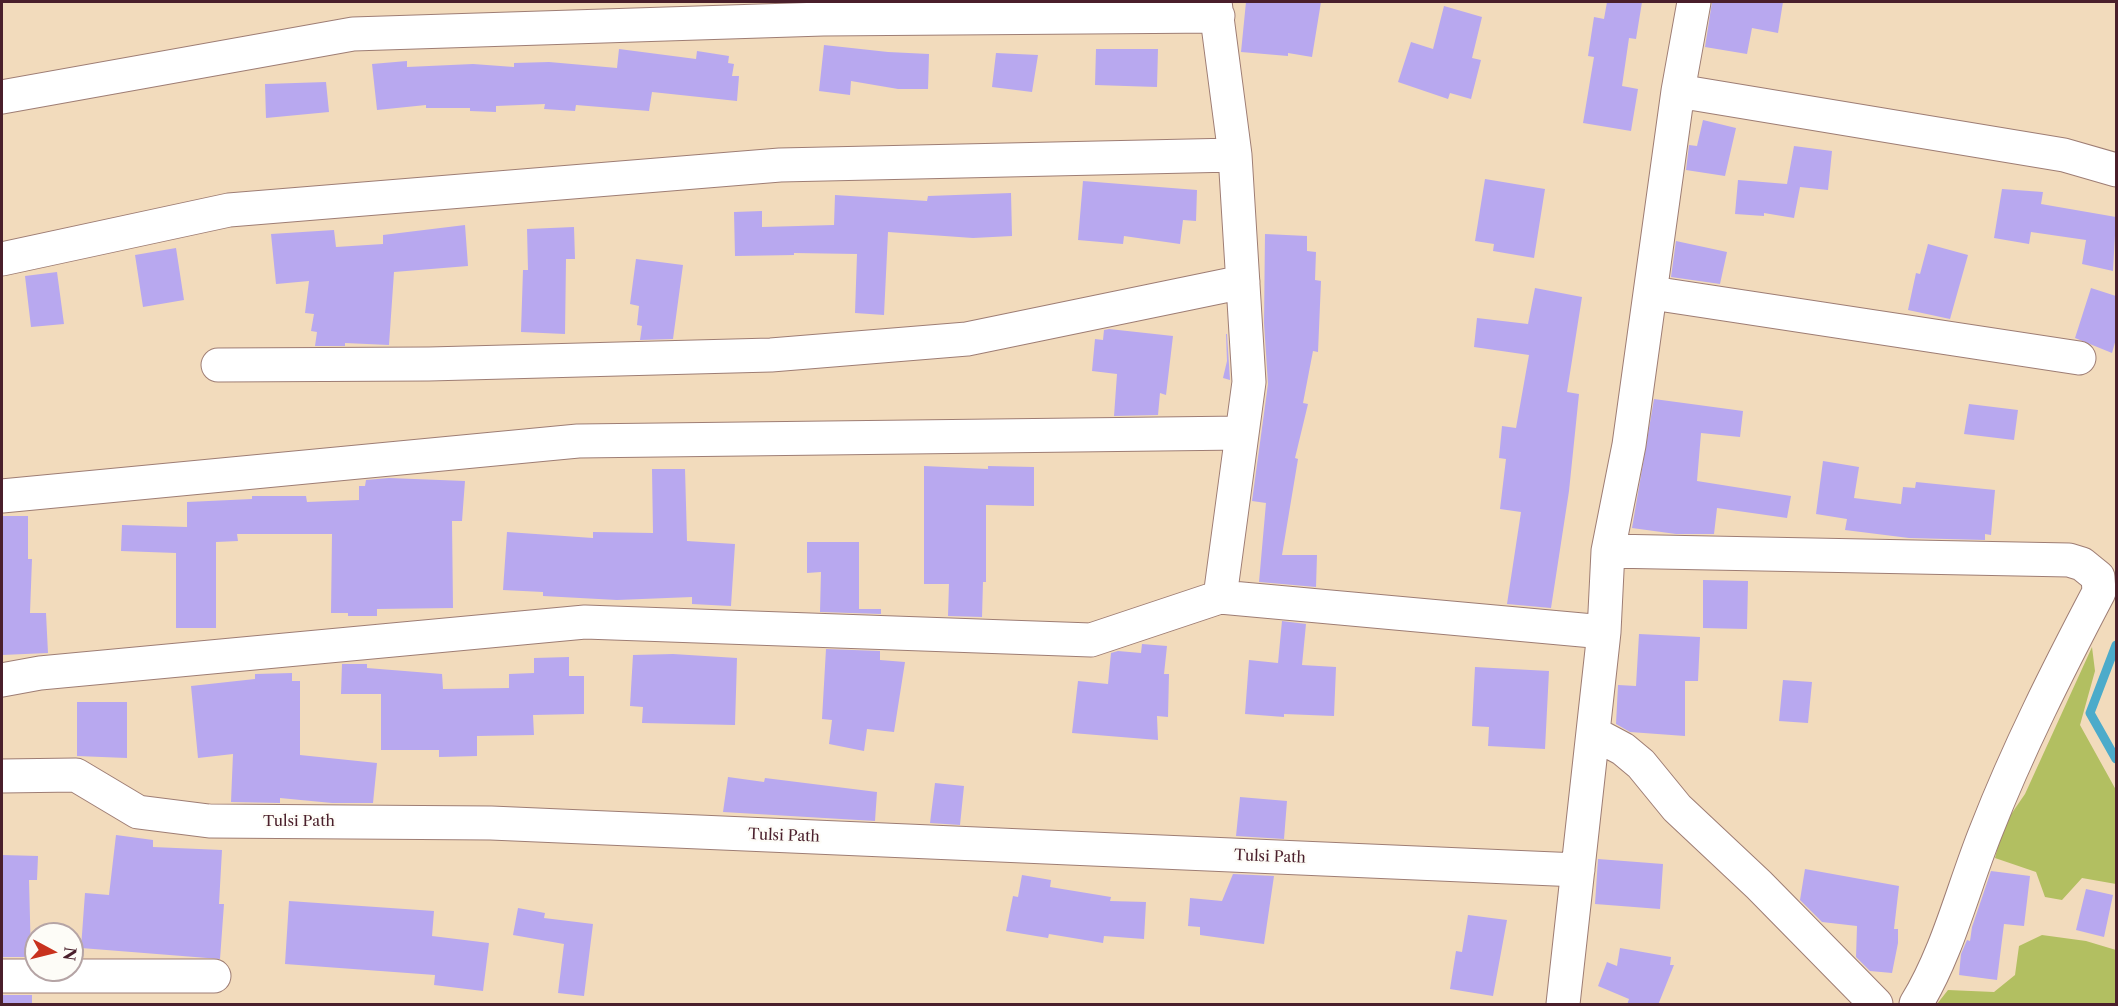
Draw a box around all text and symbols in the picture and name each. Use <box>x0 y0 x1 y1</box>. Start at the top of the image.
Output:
street label: Tulsi Path <box>263 813 335 831</box>
street label: Tulsi Path <box>748 826 820 846</box>
street label: Tulsi Path <box>1234 847 1306 867</box>
north arrow <box>24 922 84 982</box>
text: N <box>59 946 81 962</box>

